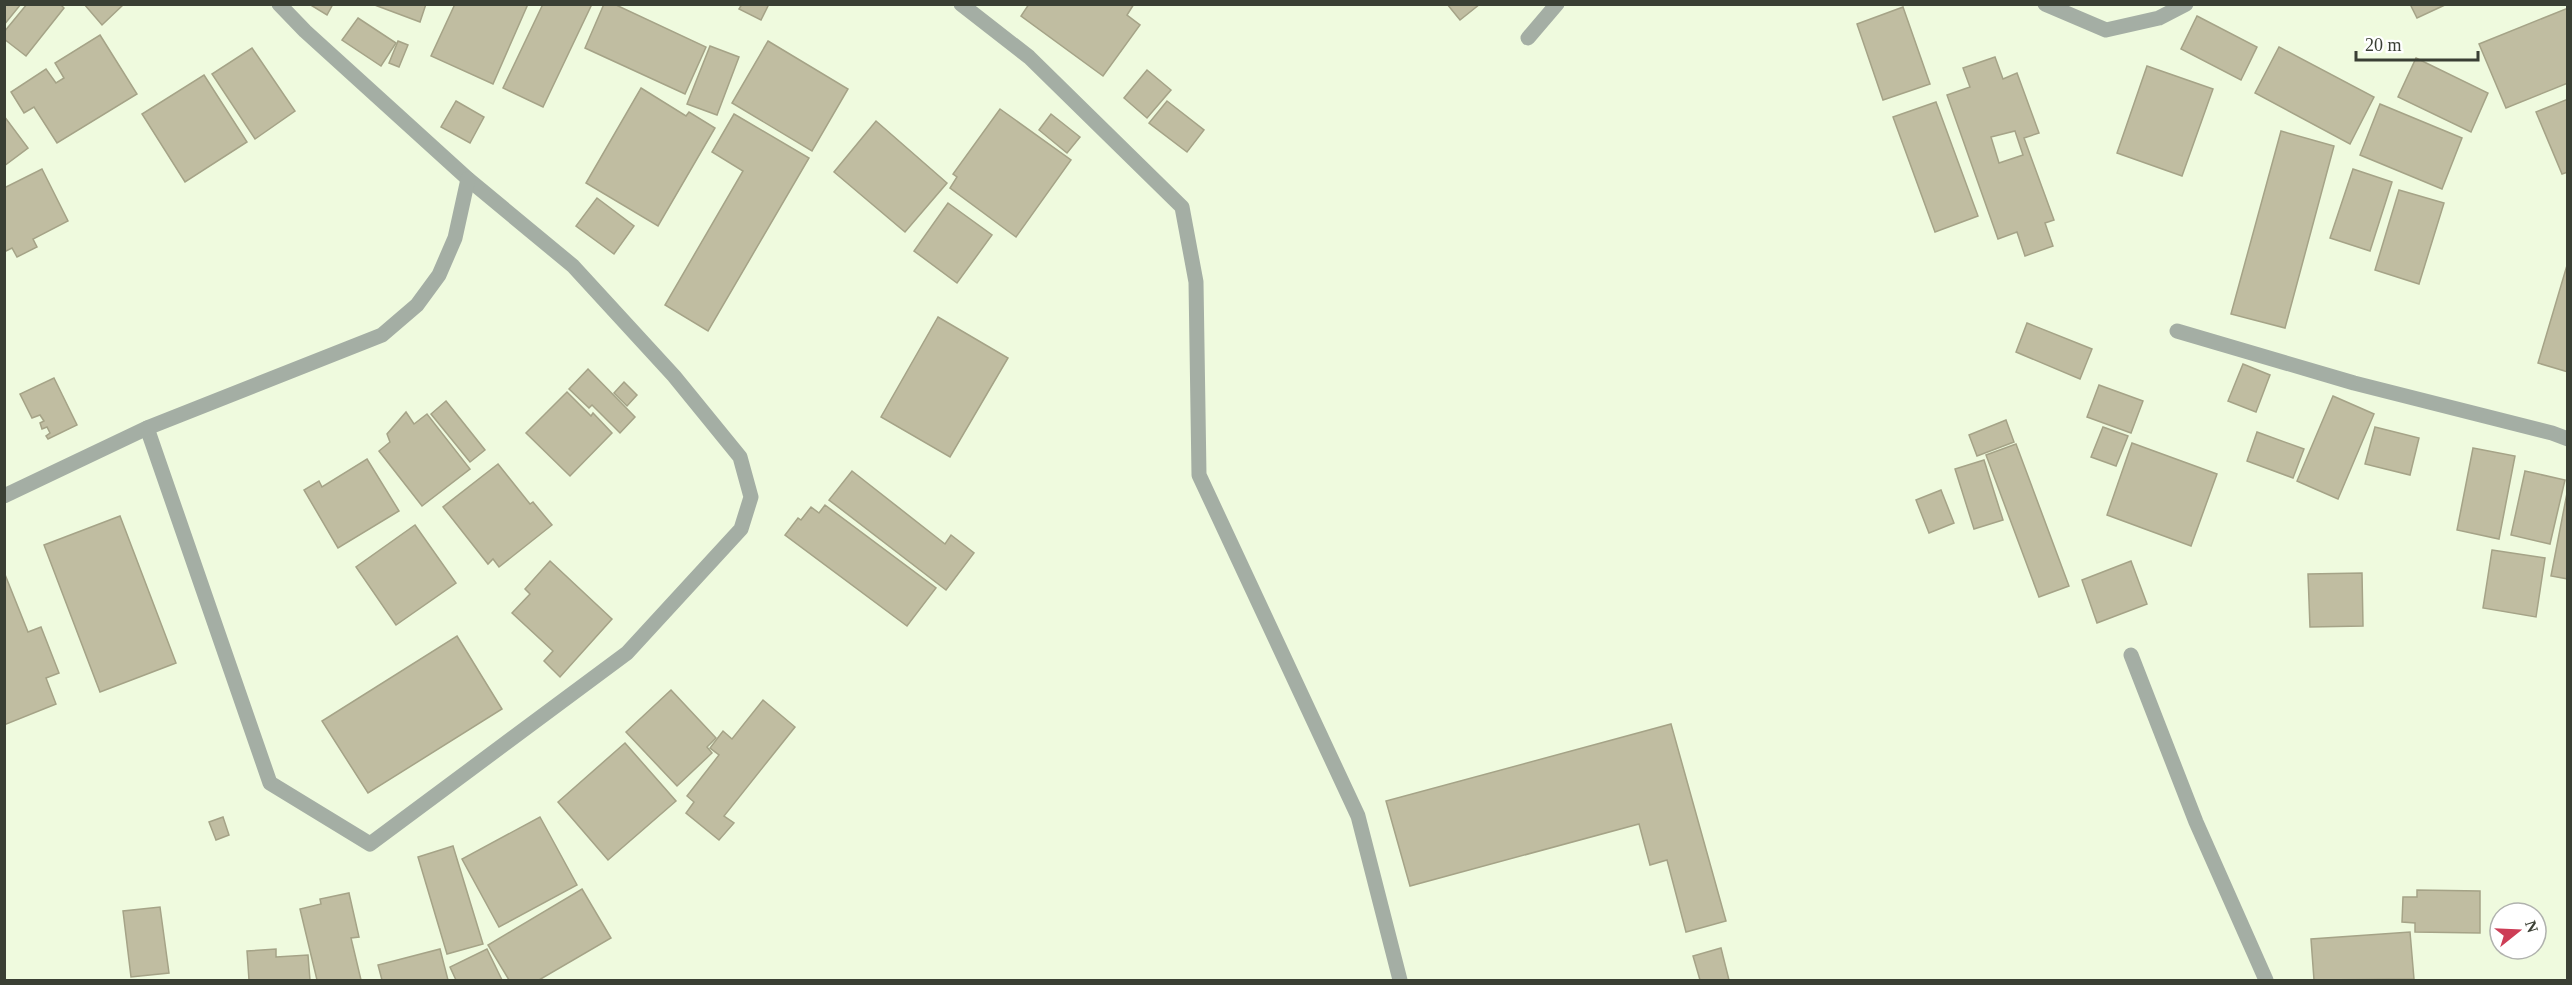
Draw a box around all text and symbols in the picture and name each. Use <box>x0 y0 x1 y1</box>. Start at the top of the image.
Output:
scale bar <box>2356 24 2478 62</box>
text: 20 m <box>2365 35 2402 55</box>
north arrow <box>2488 901 2548 961</box>
text: N <box>2522 918 2542 935</box>

